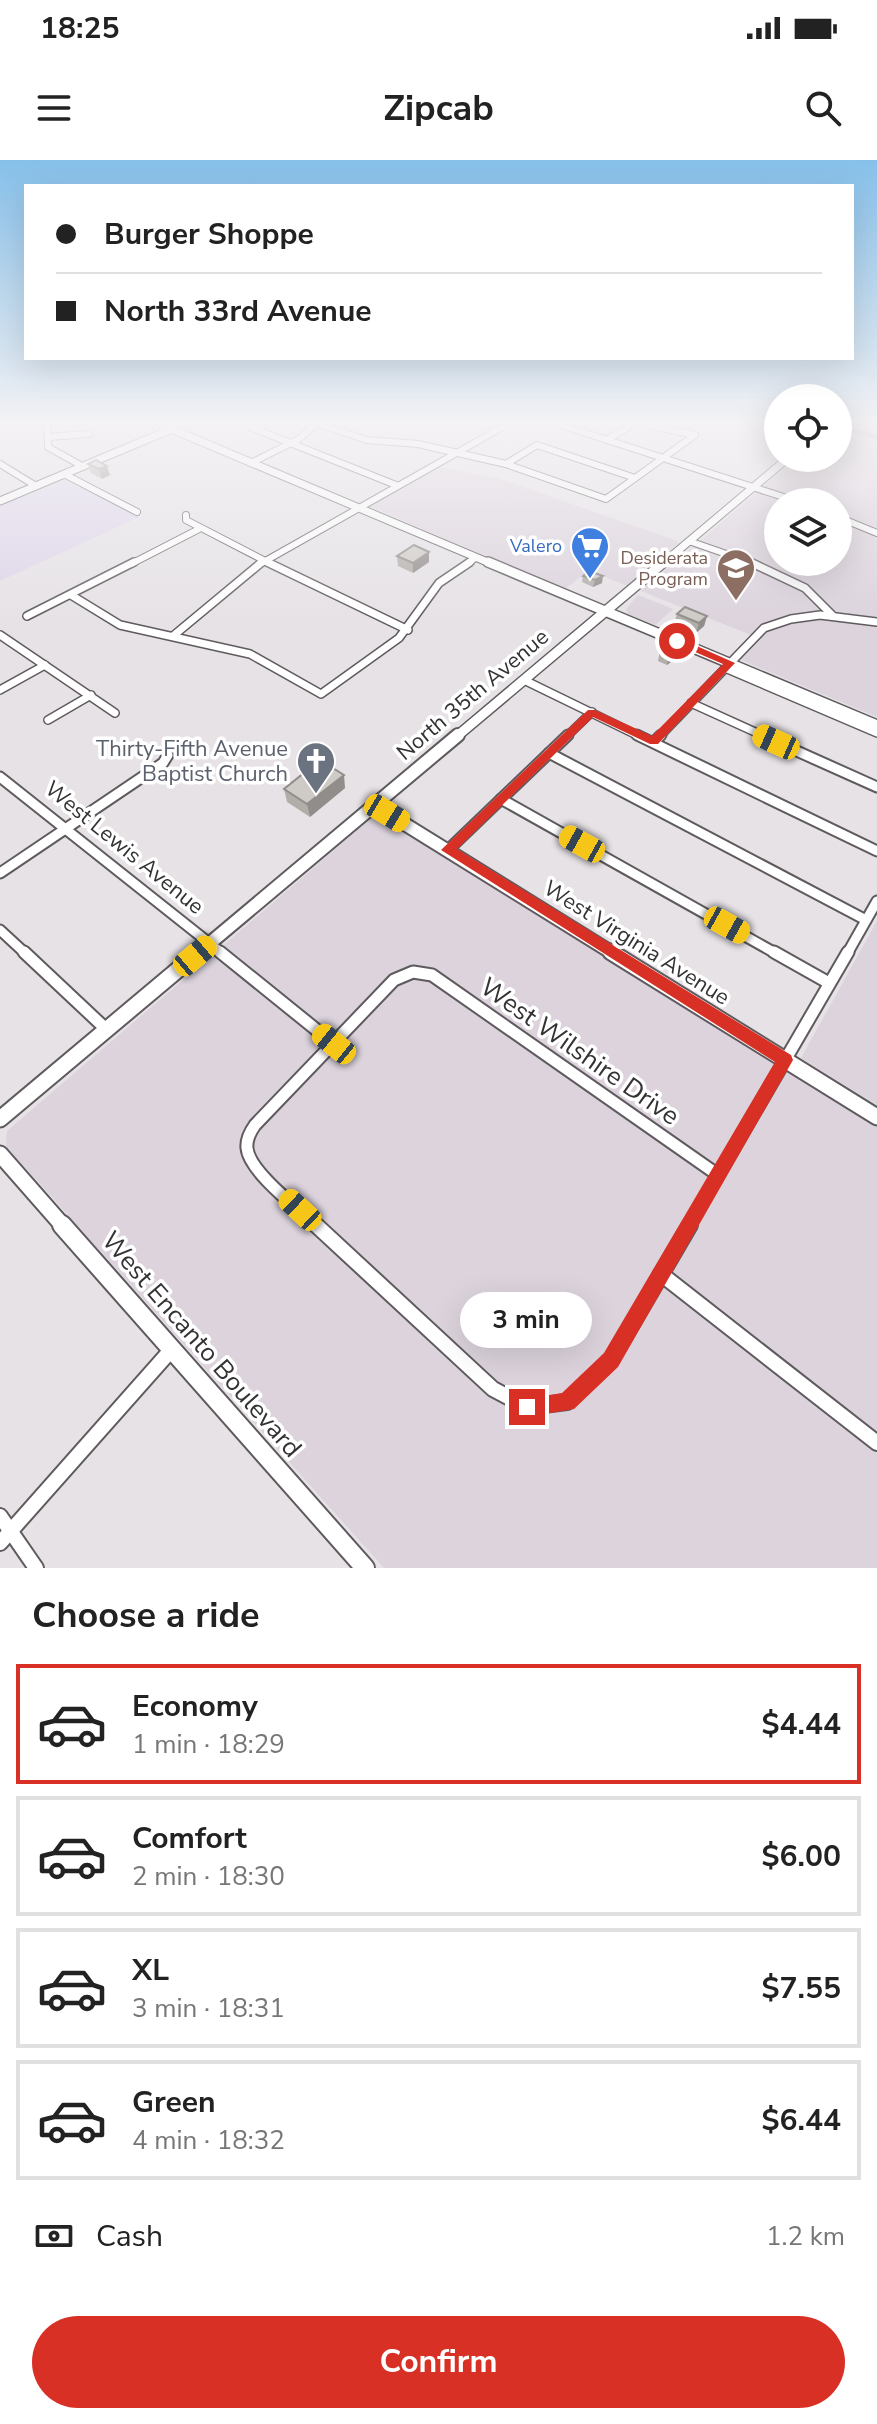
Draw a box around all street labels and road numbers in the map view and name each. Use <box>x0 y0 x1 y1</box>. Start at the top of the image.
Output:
street label: North 35th Avenue <box>390 622 555 767</box>
street label: West Lewis Avenue <box>39 774 210 921</box>
street label: West Virginia Avenue <box>538 873 735 1012</box>
street label: West Wilshire Drive <box>473 969 686 1133</box>
street label: West Encanto Boulevard <box>94 1224 310 1465</box>

